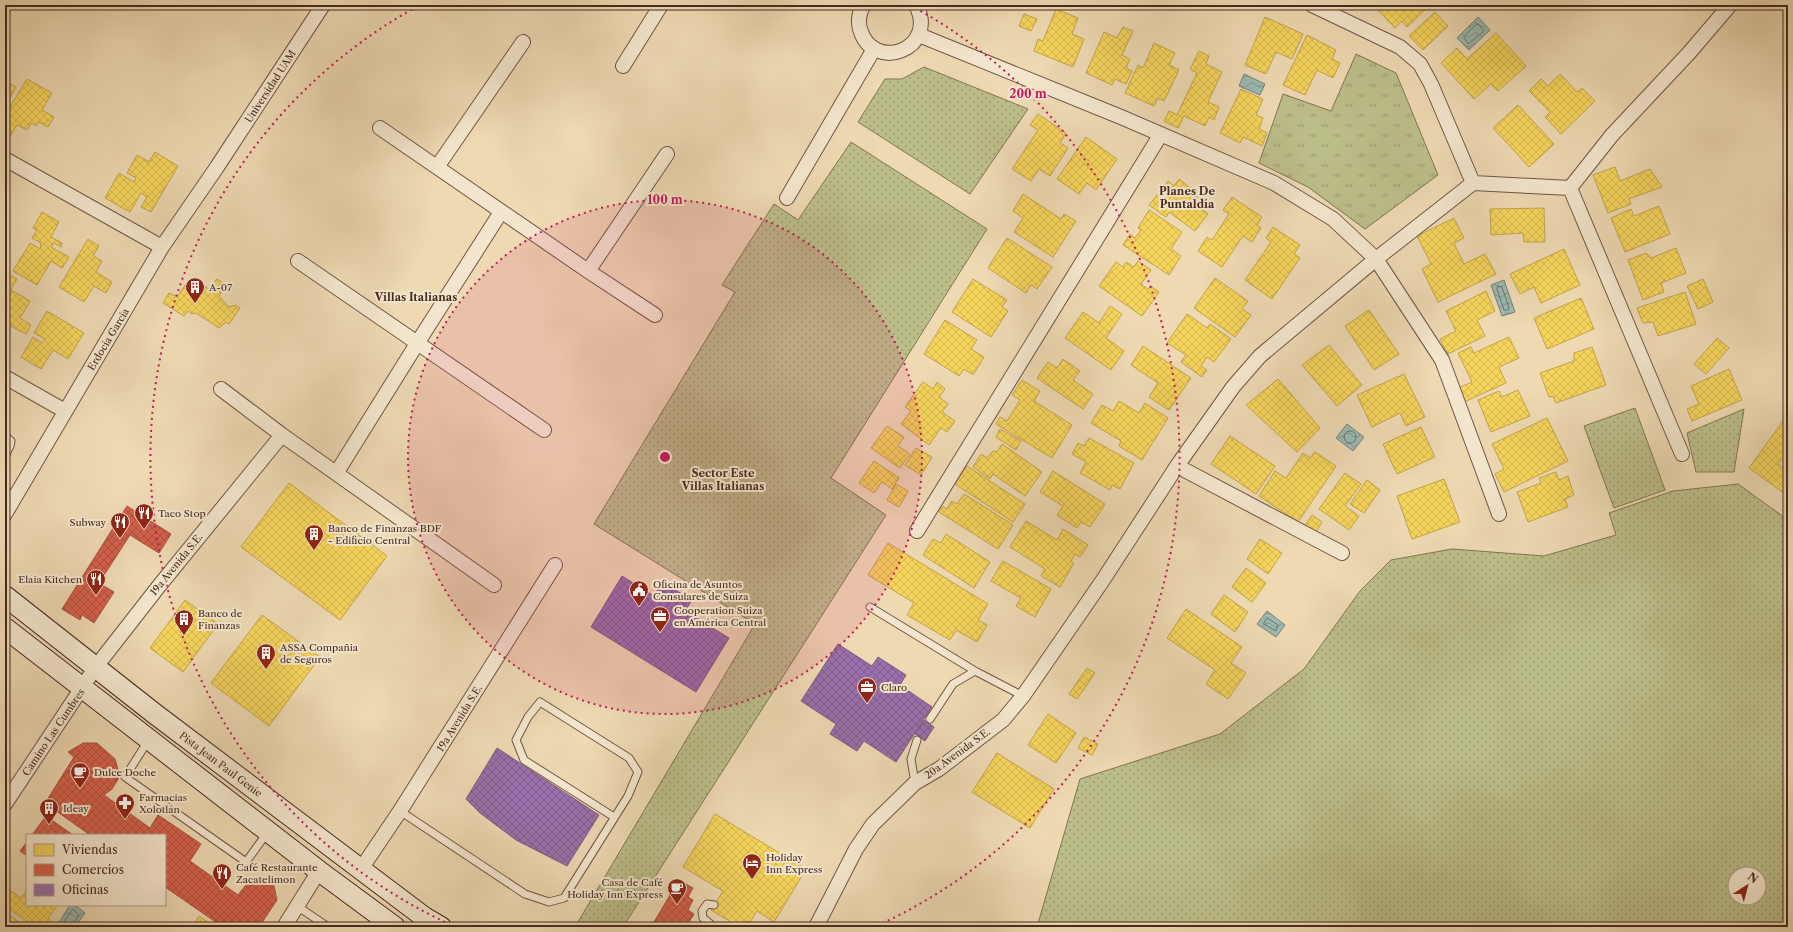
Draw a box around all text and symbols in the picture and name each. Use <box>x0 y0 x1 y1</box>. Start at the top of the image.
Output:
street label: Universidad UAM <box>242 48 299 125</box>
text: 200 m <box>1009 86 1047 101</box>
district label: Planes De Puntaldía <box>1159 184 1215 211</box>
text: 100 m <box>647 192 683 207</box>
building icon: A-07 <box>184 276 206 304</box>
place label: A-07 <box>208 281 232 294</box>
district label: Villas Italianas <box>374 290 457 304</box>
street label: Erdocia Garcia <box>85 305 132 373</box>
centre of rings <box>658 450 672 464</box>
district label: Sector Este Villas Italianas <box>681 466 764 493</box>
restaurant icon: Taco Stop <box>133 502 155 530</box>
place label: Taco Stop <box>158 507 206 520</box>
restaurant icon: Subway <box>109 511 131 539</box>
place label: Subway <box>69 516 106 529</box>
place label: Banco de Finanzas BDF - Edificio Central <box>328 522 442 547</box>
building icon: Banco de Finanzas BDF - Edificio Central <box>303 523 325 551</box>
street label: 19a Avenida S.E. <box>147 530 206 598</box>
restaurant icon: Elaia Kitchen <box>85 568 107 596</box>
place label: Elaia Kitchen <box>18 573 83 586</box>
place label: Oficina de Asuntos Consulares de Suiza <box>653 578 749 603</box>
public building icon: Oficina de Asuntos Consulares de Suiza <box>628 579 650 607</box>
place label: Cooperation Suiza en América Central <box>674 604 766 629</box>
office icon: Cooperation Suiza en América Central <box>649 605 671 633</box>
place label: Banco de Finanzas <box>198 607 243 632</box>
building icon: Banco de Finanzas <box>173 608 195 636</box>
place label: ASSA Compañia de Seguros <box>279 641 359 666</box>
building icon: ASSA Compañia de Seguros <box>255 642 277 670</box>
office icon: Claro <box>856 676 878 704</box>
place label: Claro <box>881 681 907 694</box>
street label: 19a Avenida S.E. <box>434 682 485 754</box>
street label: Camino Las Cumbres <box>19 686 87 778</box>
street label: 20a Avenida S.E. <box>922 725 993 782</box>
street label: Pista Jean Paul Genie <box>177 729 265 800</box>
cafe icon: Dulce Doche <box>69 761 91 789</box>
place label: Dulce Doche <box>94 766 156 779</box>
place label: Farmacias Xolotlán <box>138 791 187 816</box>
pharmacy icon: Farmacias Xolotlán <box>114 792 136 820</box>
building icon: Ideay <box>38 797 60 825</box>
place label: Ideay <box>63 802 89 815</box>
legend <box>26 834 166 906</box>
text: Viviendas <box>61 842 117 857</box>
place label: Holiday Inn Express <box>766 851 822 876</box>
hotel icon: Holiday Inn Express <box>741 852 763 880</box>
place label: Café Restaurante Zacatelimon <box>236 861 318 886</box>
text: Comercios <box>62 862 124 877</box>
restaurant icon: Café Restaurante Zacatelimon <box>211 862 233 890</box>
north arrow <box>1727 866 1767 906</box>
text: N <box>1745 869 1761 887</box>
place label: Casa de Café Holiday Inn Express <box>567 876 663 901</box>
cafe icon: Casa de Café Holiday Inn Express <box>666 877 688 905</box>
text: Oficinas <box>62 882 109 897</box>

